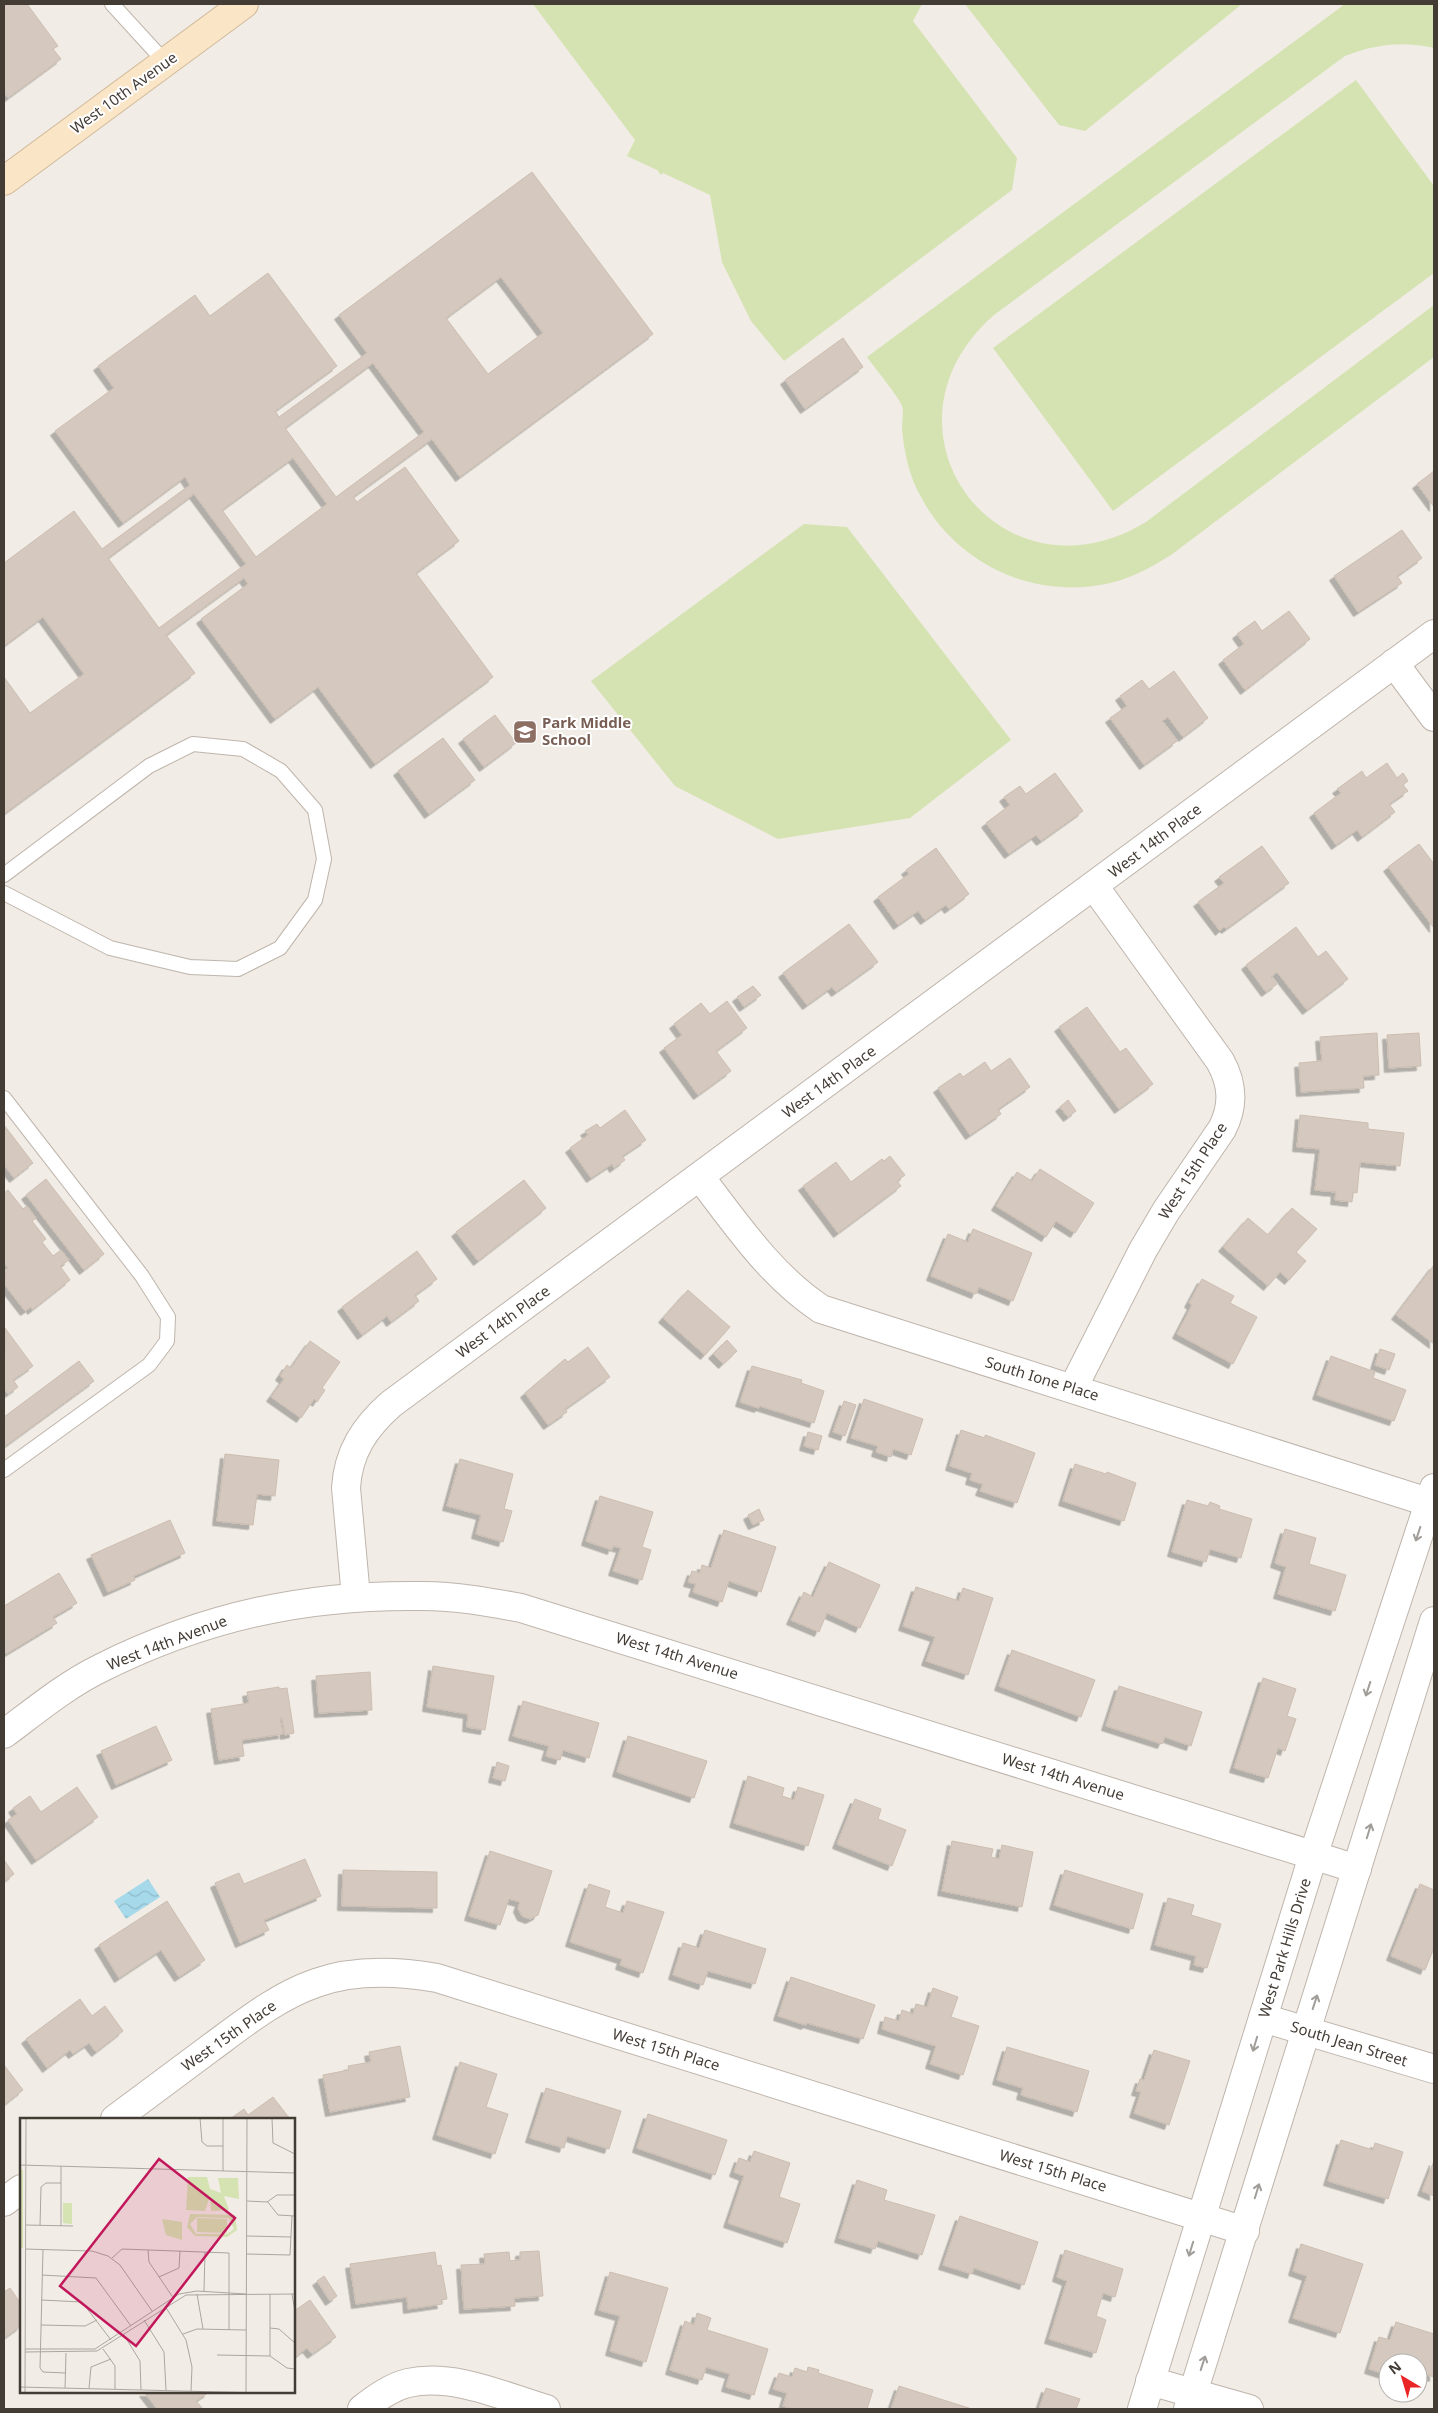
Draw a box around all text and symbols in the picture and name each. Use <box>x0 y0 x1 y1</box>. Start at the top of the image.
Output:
street label: West 10th Avenue <box>66 47 181 138</box>
place label: Park Middle School <box>542 712 631 749</box>
school or university icon: Park Middle School <box>512 719 538 745</box>
street label: West 14th Place <box>1104 799 1205 882</box>
street label: West 14th Place <box>777 1040 879 1122</box>
street label: West 15th Place <box>1153 1118 1231 1223</box>
street label: West 14th Place <box>451 1280 553 1362</box>
street label: South Ione Place <box>983 1351 1102 1405</box>
one-way arrow <box>1412 1526 1422 1542</box>
street label: West 14th Avenue <box>104 1610 230 1674</box>
street label: West 14th Avenue <box>614 1627 741 1683</box>
one-way arrow <box>1362 1680 1372 1696</box>
street label: West 14th Avenue <box>1000 1748 1127 1804</box>
one-way arrow <box>1365 1823 1375 1839</box>
street label: West Park Hills Drive <box>1253 1875 1315 2020</box>
street label: West 15th Place <box>177 1995 280 2075</box>
one-way arrow <box>1311 1995 1321 2011</box>
street label: South Jean Street <box>1288 2016 1411 2070</box>
street label: West 15th Place <box>610 2023 722 2075</box>
one-way arrow <box>1250 2035 1259 2051</box>
inset map <box>20 2118 295 2393</box>
street label: West 15th Place <box>997 2144 1109 2196</box>
one-way arrow <box>1253 2184 1263 2200</box>
one-way arrow <box>1186 2241 1196 2257</box>
north arrow <box>1378 2353 1428 2403</box>
one-way arrow <box>1199 2355 1208 2371</box>
text: N <box>1384 2356 1405 2378</box>

